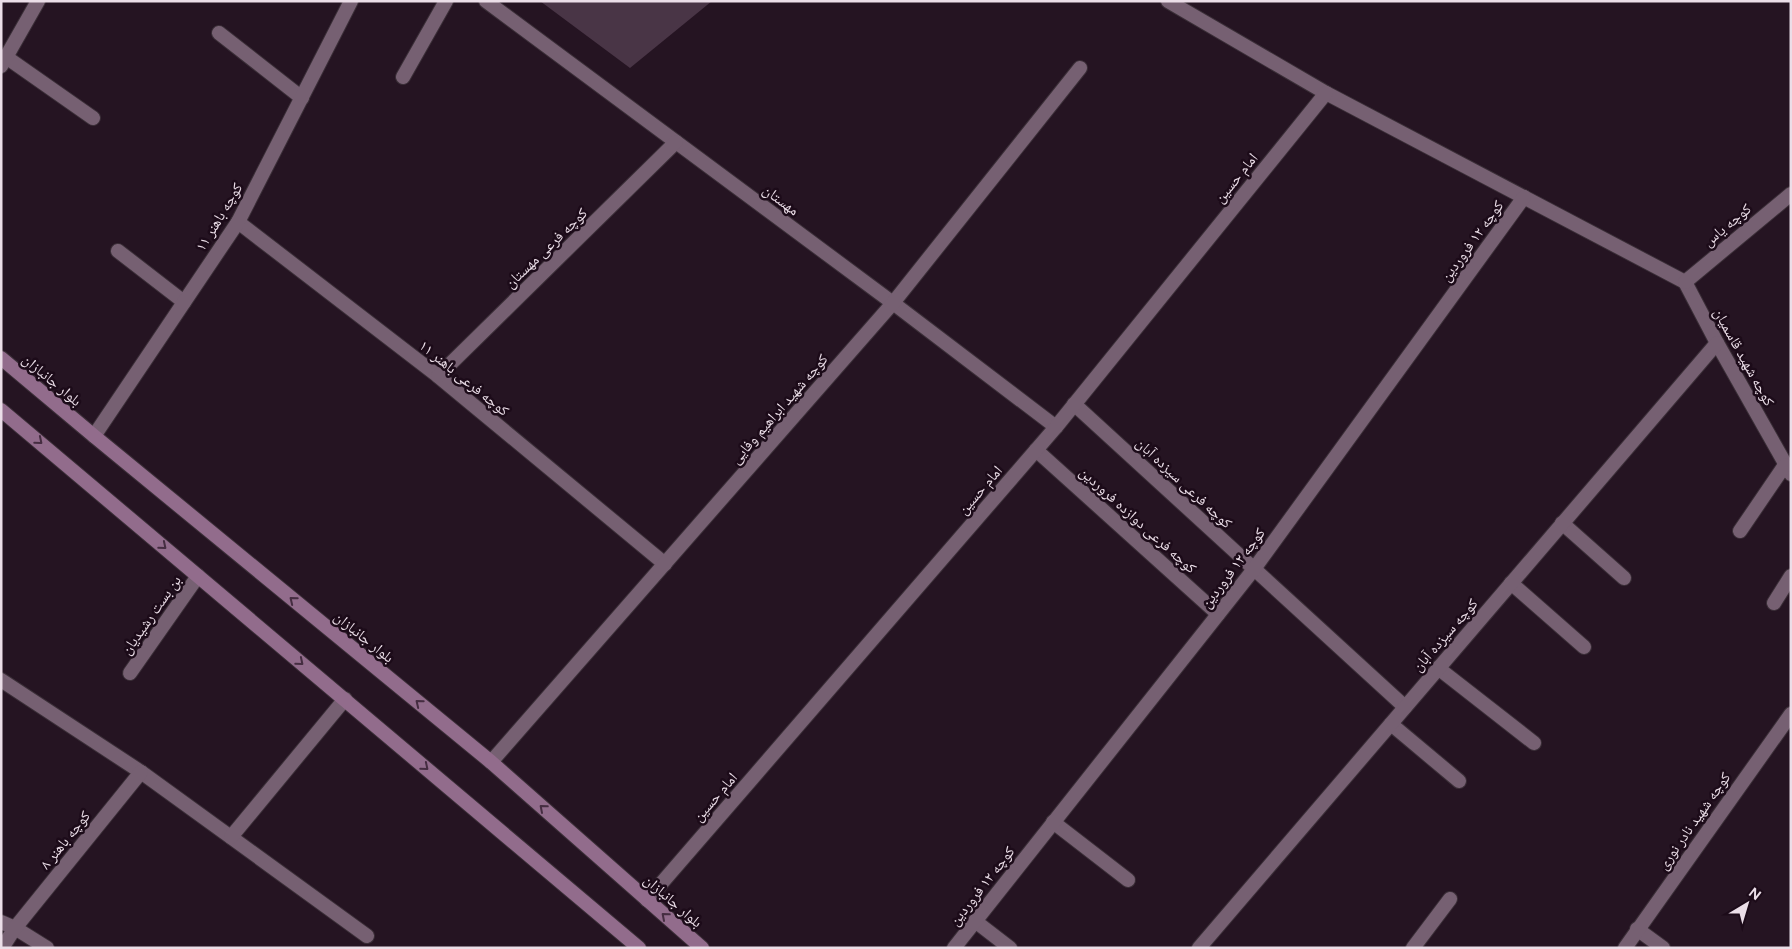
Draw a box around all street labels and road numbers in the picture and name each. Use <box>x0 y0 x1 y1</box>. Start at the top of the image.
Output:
street label: امام حسین <box>1210 149 1262 207</box>
street label: کوچه باهنر ۱۱ <box>192 180 246 254</box>
street label: مهستان <box>759 181 803 220</box>
street label: کوچه ۱۲ فروردین <box>1437 197 1508 286</box>
street label: کوچه یاس <box>1699 200 1755 251</box>
street label: کوچه فرعی مهستان <box>501 204 592 293</box>
street label: کوچه شهید قاسمیان <box>1709 305 1778 410</box>
street label: کوچه فرعی باهنر ۱۱ <box>415 336 513 421</box>
street label: بلوار جانبازان <box>18 350 85 411</box>
street label: کوچه شهید ابراهیم وفایی <box>726 350 832 468</box>
street label: کوچه فرعی سیزده آبان <box>1132 434 1236 533</box>
street label: امام حسین <box>954 462 1007 519</box>
street label: کوچه فرعی دوازده فروردین <box>1075 463 1200 578</box>
street label: کوچه ۱۲ فروردین <box>1197 524 1270 612</box>
street label: بن بست رشیدیان <box>117 572 186 659</box>
street label: کوچه سیزده آبان <box>1408 595 1482 676</box>
street label: بلوار جانبازان <box>330 607 398 667</box>
street label: امام حسین <box>689 769 742 826</box>
street label: کوچه شهید نادر نوری <box>1654 769 1735 874</box>
street label: کوچه باهنر ۸ <box>36 807 94 873</box>
street label: کوچه ۱۲ فروردین <box>945 843 1019 930</box>
street label: بلوار جانبازان <box>639 871 706 932</box>

